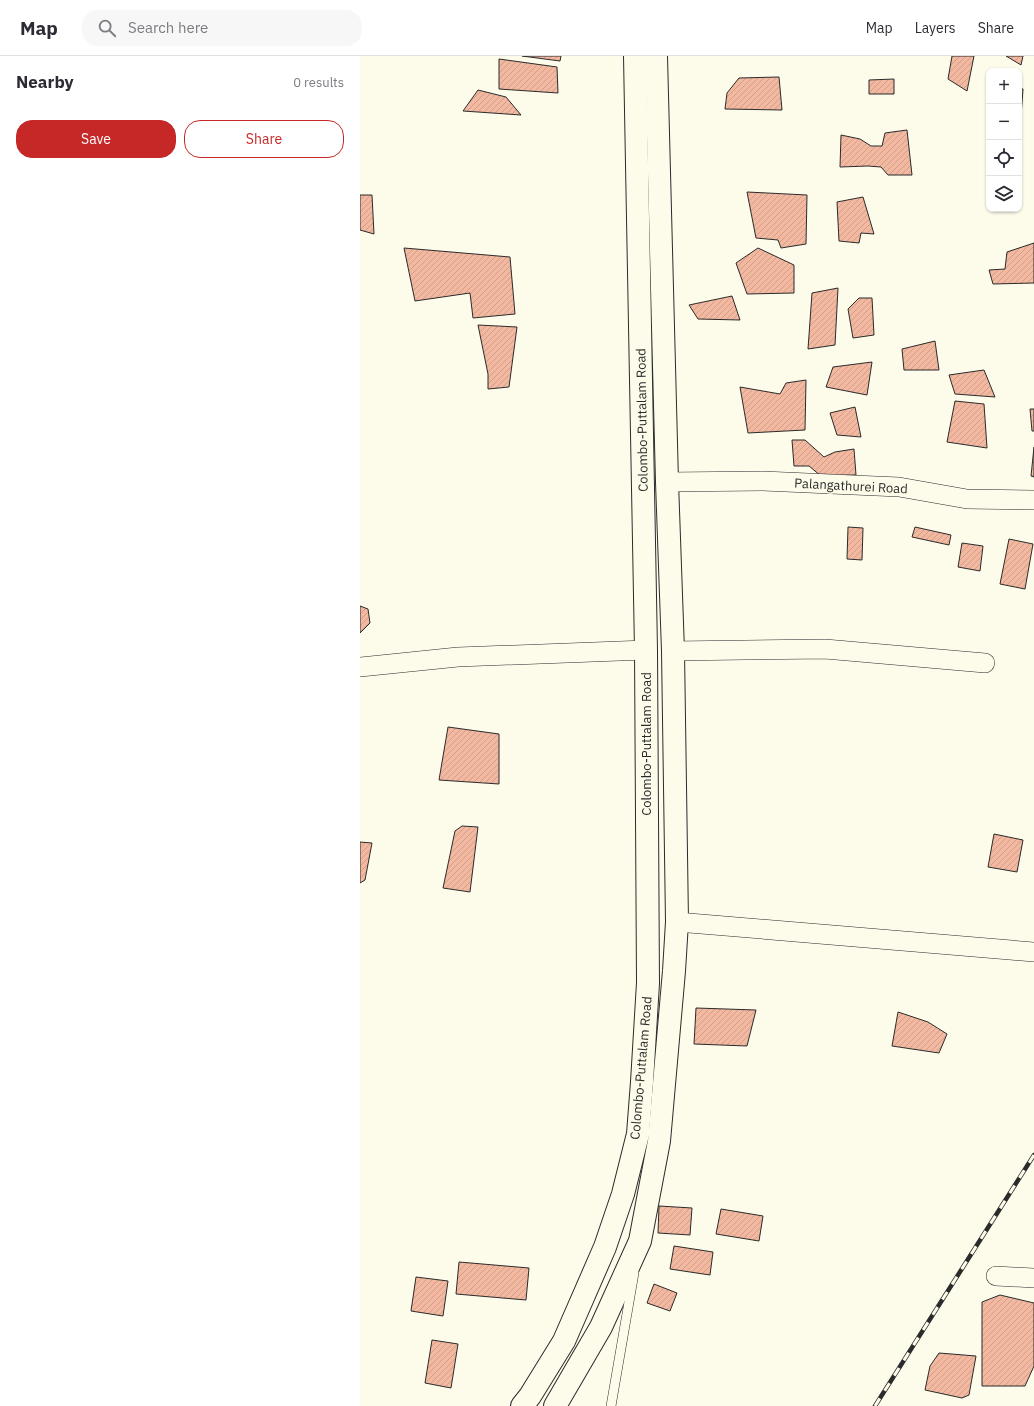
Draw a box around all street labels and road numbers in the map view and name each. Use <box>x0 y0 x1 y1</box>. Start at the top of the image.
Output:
street label: Colombo-Puttalam Road <box>632 348 652 492</box>
street label: Palangathurei Road <box>794 475 908 497</box>
street label: Colombo-Puttalam Road <box>638 672 655 816</box>
street label: Colombo-Puttalam Road <box>626 996 656 1140</box>

